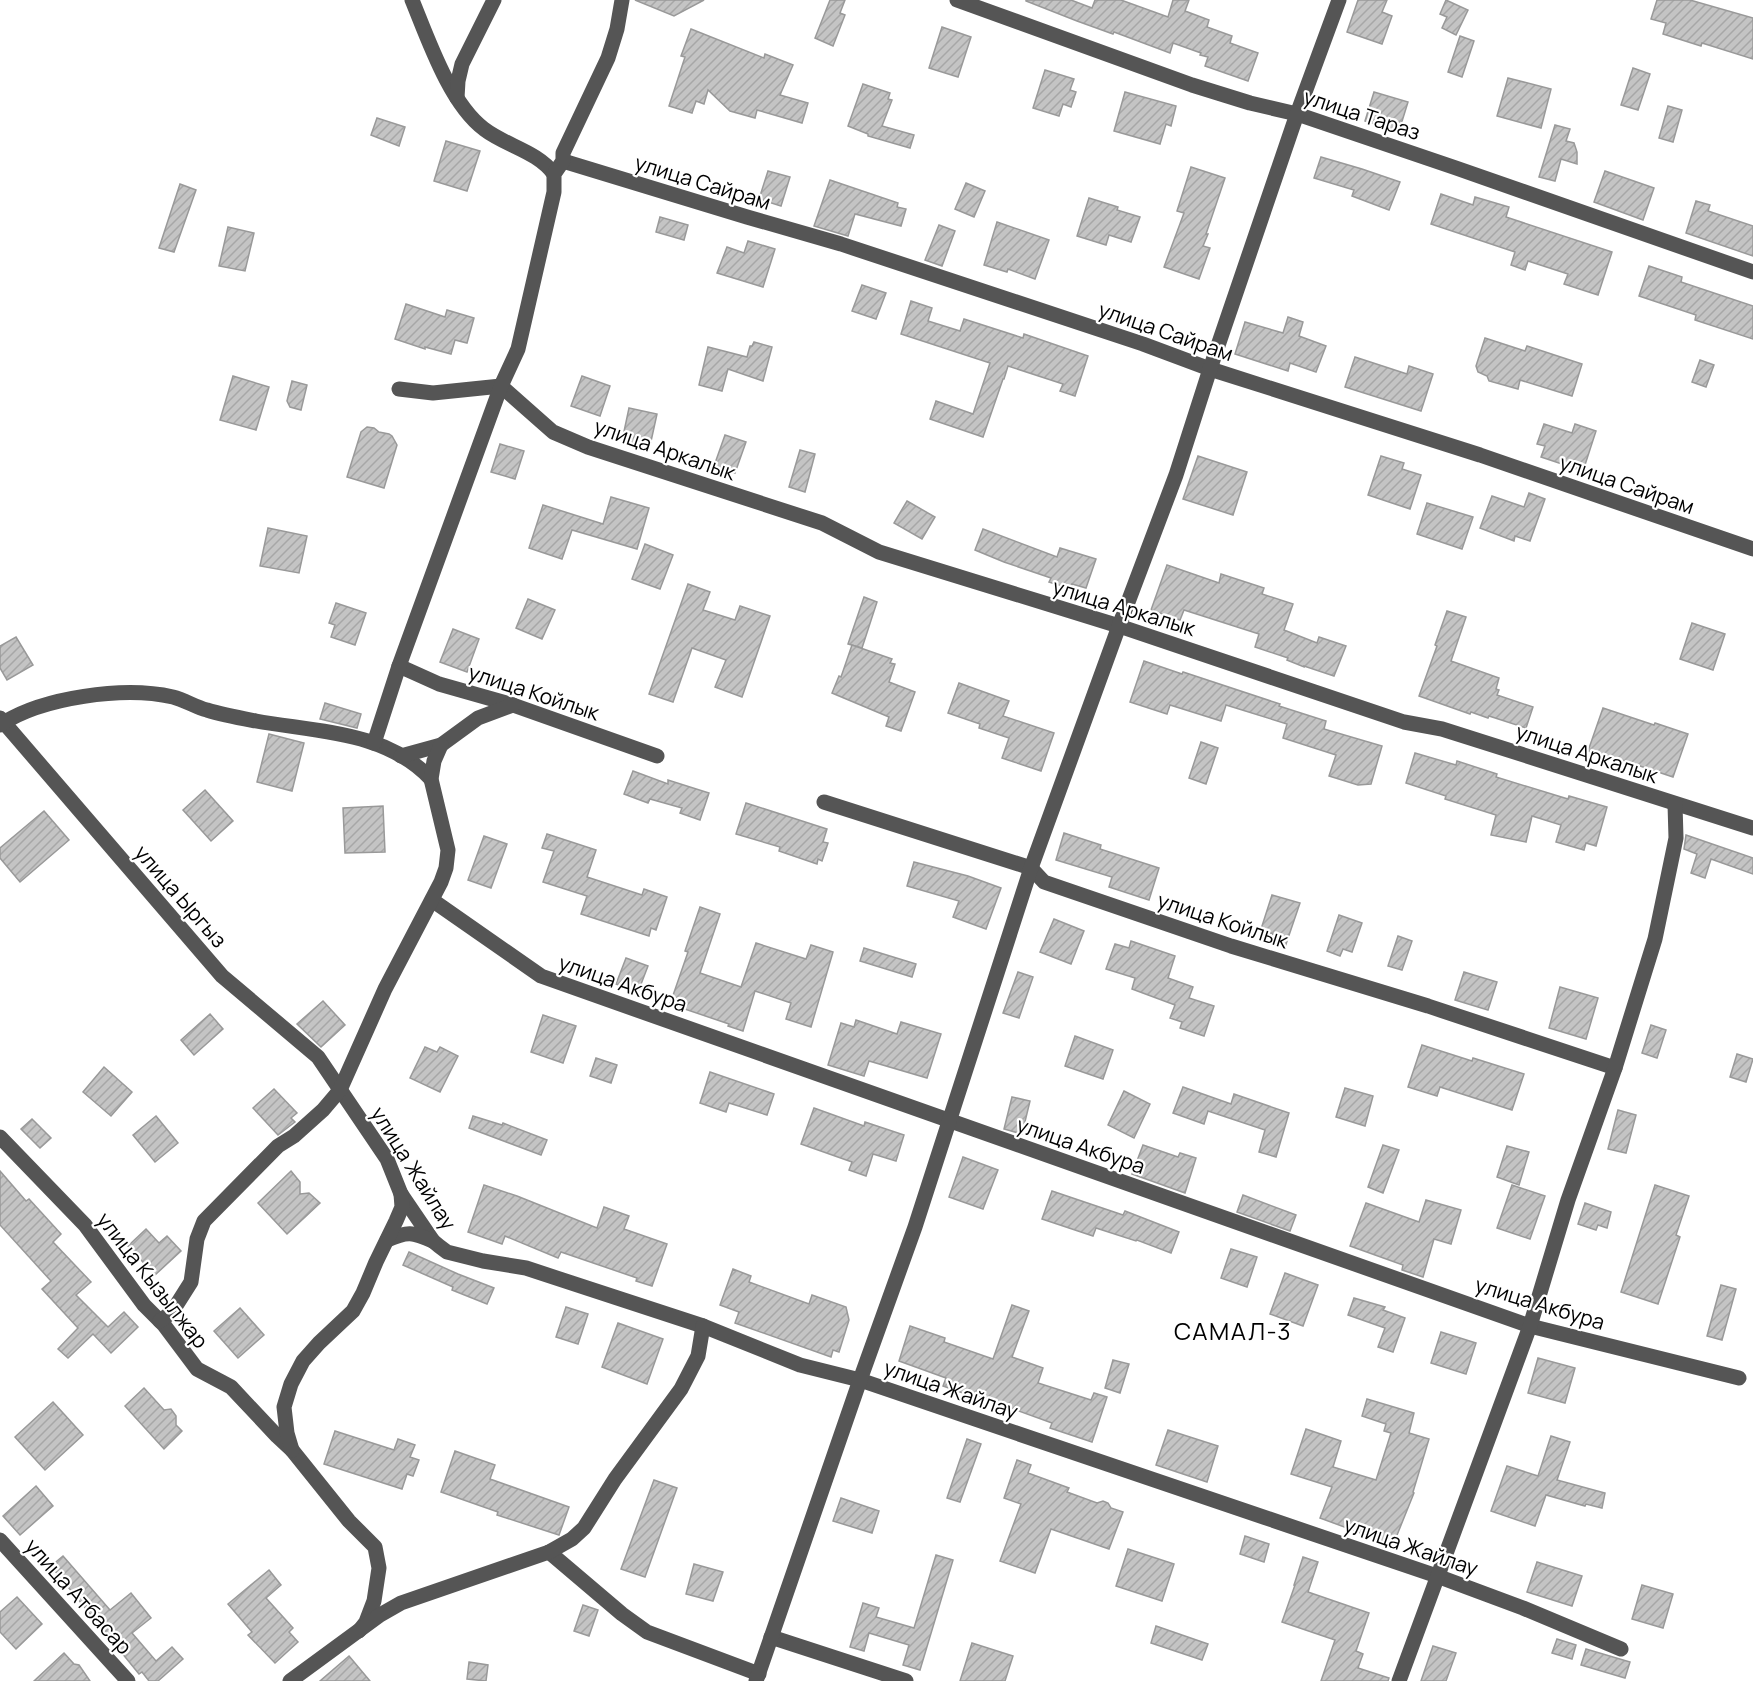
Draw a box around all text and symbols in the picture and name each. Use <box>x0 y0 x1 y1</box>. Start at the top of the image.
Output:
street label: улица Тараз <box>1300 82 1424 146</box>
street label: улица Сайрам <box>632 148 774 216</box>
street label: улица Сайрам <box>1095 295 1237 367</box>
street label: улица Аркалык <box>591 412 740 487</box>
street label: улица Сайрам <box>1556 448 1698 520</box>
street label: улица Аркалык <box>1049 572 1199 642</box>
street label: улица Койлык <box>465 658 604 727</box>
street label: улица Аркалык <box>1512 717 1662 789</box>
street label: улица Ыргыз <box>129 839 233 953</box>
street label: улица Койлык <box>1154 886 1293 955</box>
street label: улица Акбура <box>555 948 691 1018</box>
street label: улица Жайлау <box>365 1101 463 1235</box>
street label: улица Акбура <box>1013 1110 1149 1180</box>
street label: улица Кызылжар <box>91 1206 215 1354</box>
street label: улица Акбура <box>1472 1270 1608 1336</box>
district label: САМАЛ-3 <box>1174 1314 1292 1347</box>
street label: улица Жайлау <box>880 1353 1022 1425</box>
street label: улица Жайлау <box>1340 1510 1482 1582</box>
street label: улица Атбасар <box>19 1532 139 1660</box>

